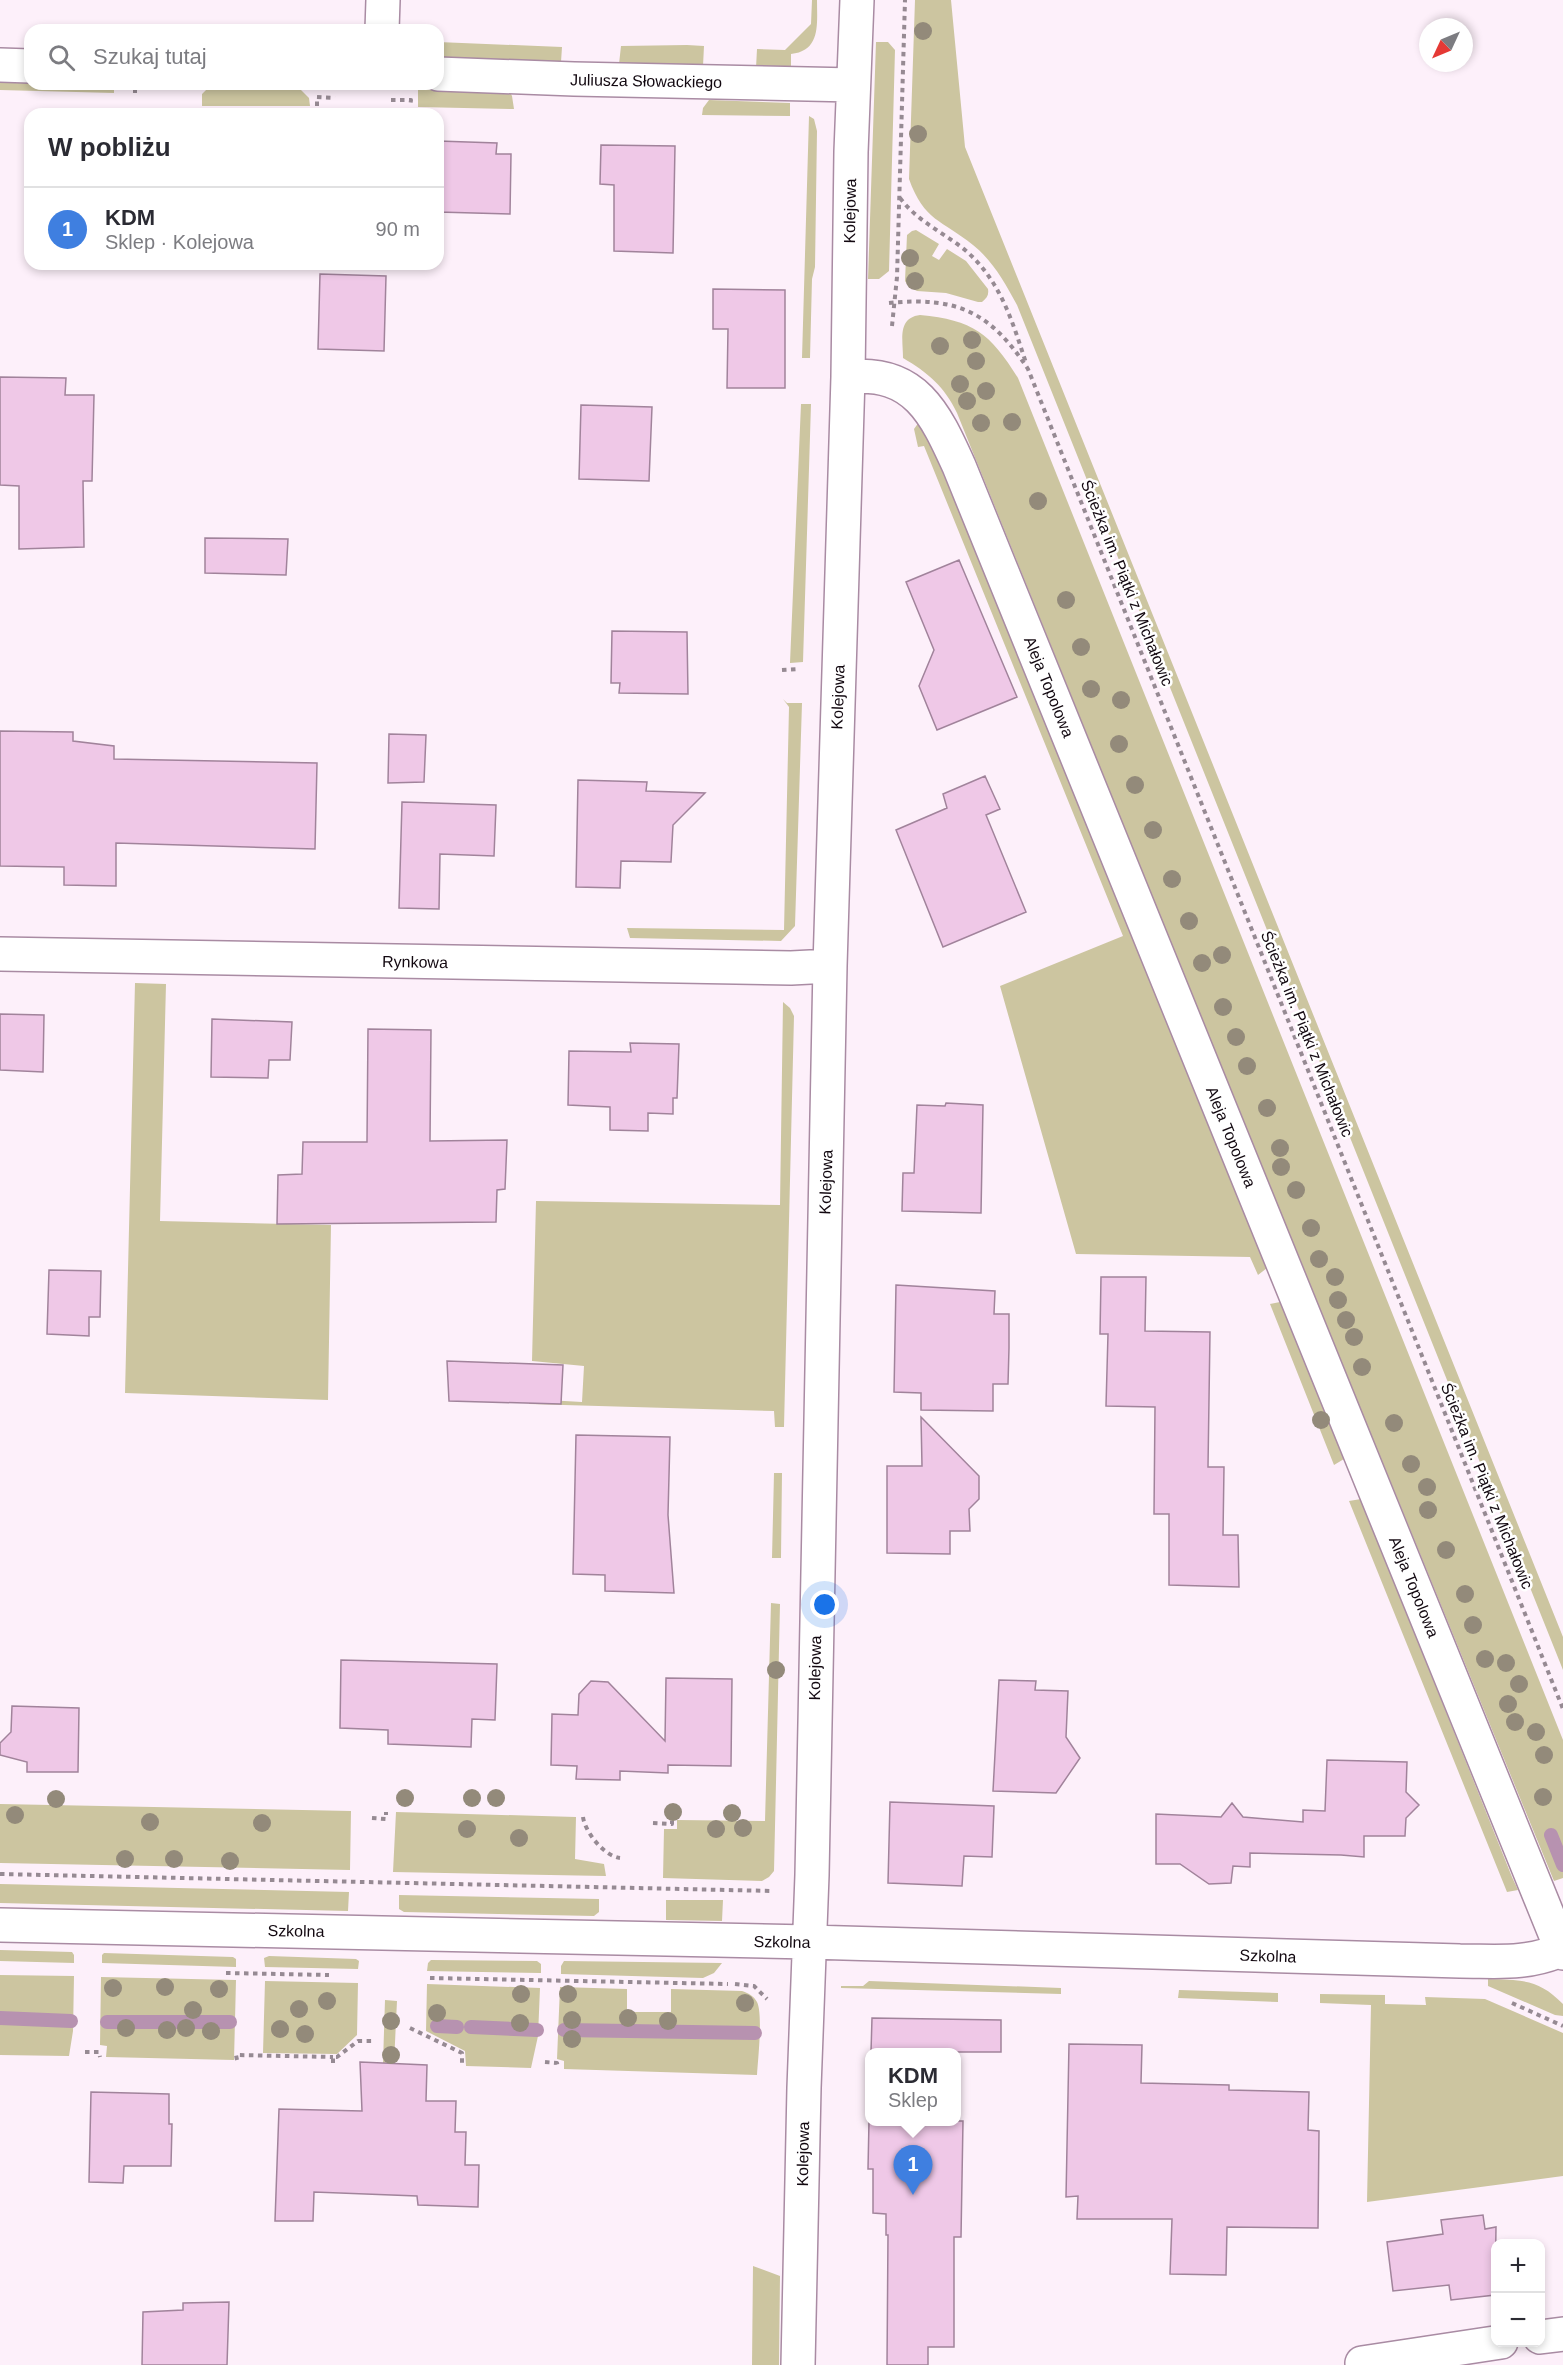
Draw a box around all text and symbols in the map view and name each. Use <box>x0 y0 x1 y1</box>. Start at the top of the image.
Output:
north arrow <box>1419 18 1473 72</box>
search box <box>24 24 444 90</box>
icon: search <box>45 41 78 74</box>
text: Szukaj tutaj <box>93 44 207 69</box>
street label: Juliusza Słowackiego <box>570 71 722 91</box>
text: W pobliżu <box>48 132 171 162</box>
street label: Kolejowa <box>841 178 859 244</box>
text: KDM <box>105 205 155 230</box>
text: 1 <box>62 218 73 240</box>
text: 90 m <box>376 218 420 240</box>
text: Sklep · Kolejowa <box>105 231 254 253</box>
street label: Ścieżka im. Piątki z Michałowic <box>1078 477 1177 688</box>
street label: Aleja Topolowa <box>1021 634 1077 740</box>
street label: Kolejowa <box>828 664 848 730</box>
street label: Ścieżka im. Piątki z Michałowic <box>1258 928 1357 1139</box>
street label: Rynkowa <box>382 953 448 971</box>
street label: Aleja Topolowa <box>1203 1084 1259 1190</box>
street label: Kolejowa <box>816 1149 836 1215</box>
street label: Ścieżka im. Piątki z Michałowic <box>1438 1380 1537 1591</box>
street label: Aleja Topolowa <box>1386 1534 1442 1640</box>
your location <box>810 1590 839 1619</box>
street label: Kolejowa <box>806 1635 824 1701</box>
street label: Szkolna <box>267 1922 325 1940</box>
street label: Szkolna <box>753 1933 811 1951</box>
street label: Szkolna <box>1239 1947 1297 1965</box>
popup <box>865 2048 961 2126</box>
text: KDM <box>888 2063 938 2088</box>
text: Sklep <box>888 2089 938 2111</box>
street label: Kolejowa <box>794 2121 812 2187</box>
pin: 1 <box>894 2146 932 2195</box>
map controls <box>1491 2239 1545 2347</box>
button: + <box>1491 2239 1545 2293</box>
button: − <box>1491 2293 1545 2347</box>

